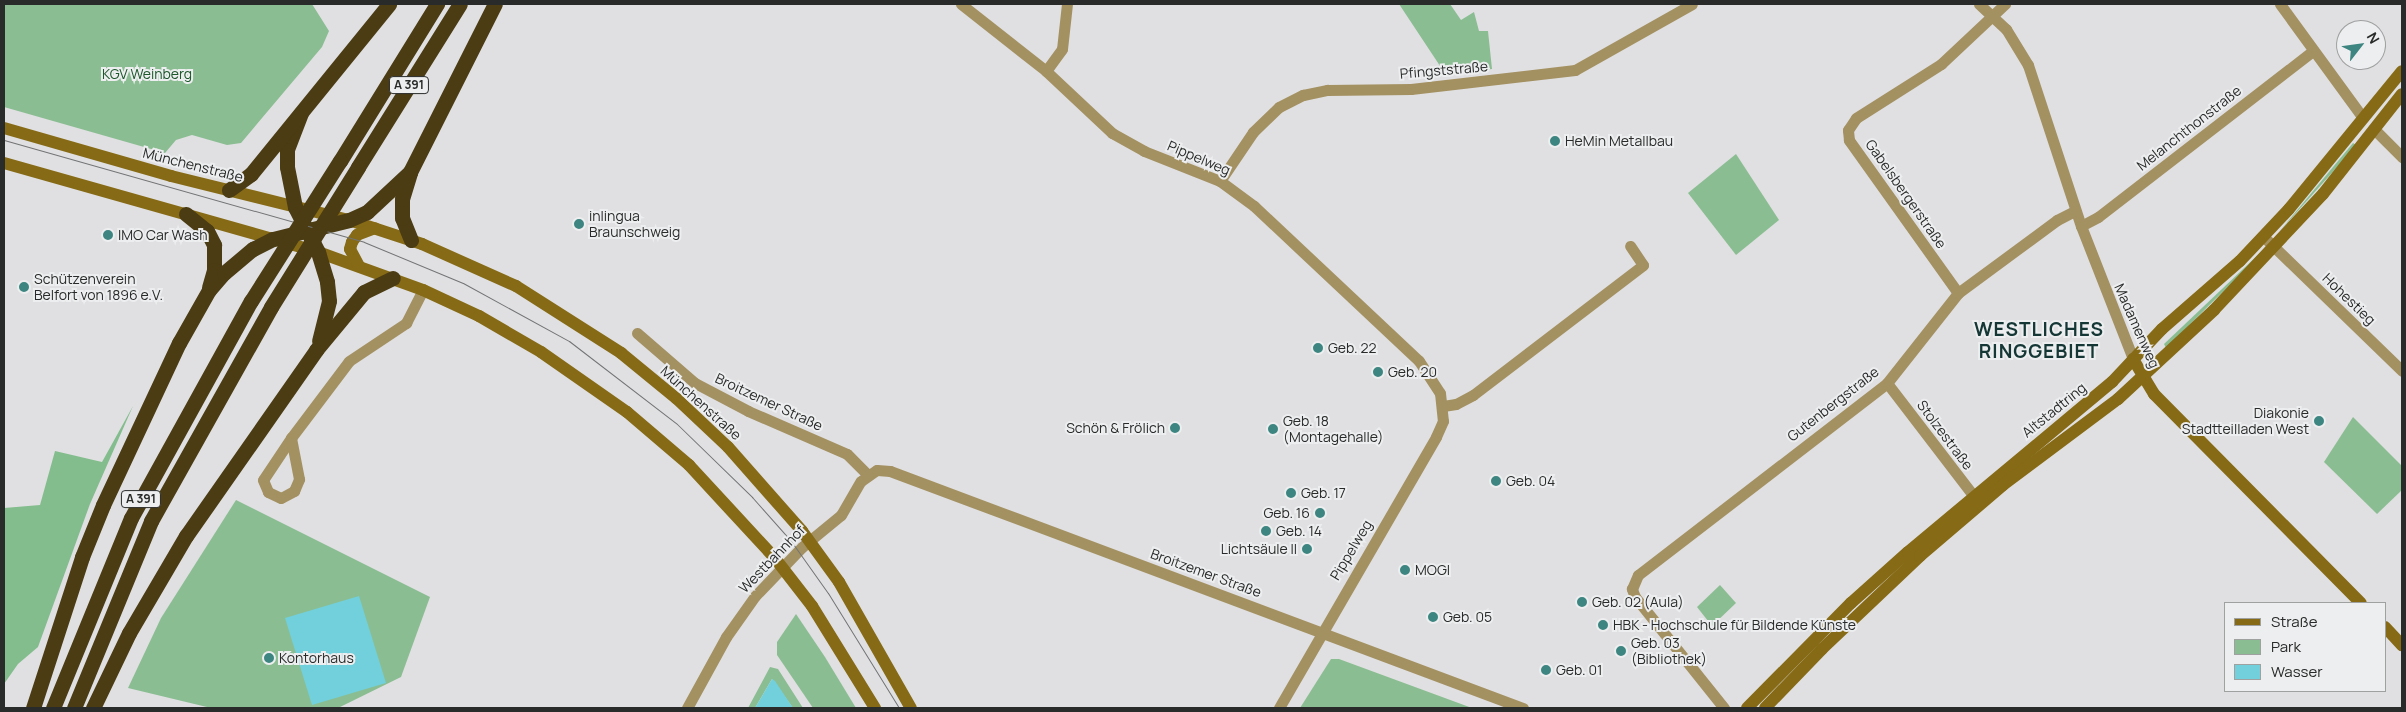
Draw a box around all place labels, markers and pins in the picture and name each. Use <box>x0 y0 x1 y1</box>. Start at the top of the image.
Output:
place label: HeMin Metallbau <box>1565 133 1673 149</box>
marker: HeMin Metallbau <box>1549 135 1561 147</box>
place label: inlingua Braunschweig <box>589 208 680 240</box>
marker: inlingua Braunschweig <box>573 218 585 230</box>
place label: IMO Car Wash <box>118 227 208 243</box>
marker: IMO Car Wash <box>102 229 114 241</box>
place label: Schützenverein Belfort von 1896 e.V. <box>34 271 163 304</box>
marker: Schützenverein Belfort von 1896 e.V. <box>18 281 30 293</box>
place label: Geb. 22 <box>1328 340 1376 356</box>
marker: Geb. 22 <box>1312 342 1324 354</box>
place label: Geb. 20 <box>1388 364 1437 380</box>
marker: Geb. 20 <box>1372 366 1384 378</box>
place label: Diakonie Stadtteilladen West <box>2182 405 2309 438</box>
place label: Geb. 18 (Montagehalle) <box>1283 413 1383 446</box>
marker: Diakonie Stadtteilladen West <box>2313 415 2325 427</box>
place label: Schön & Frölich <box>1066 420 1165 436</box>
marker: Schön & Frölich <box>1169 422 1181 434</box>
marker: Geb. 18 (Montagehalle) <box>1267 423 1279 435</box>
place label: Geb. 04 <box>1506 473 1555 489</box>
marker: Geb. 04 <box>1490 475 1502 487</box>
place label: Geb. 17 <box>1301 485 1346 501</box>
marker: Geb. 17 <box>1285 487 1297 499</box>
place label: Geb. 16 <box>1263 505 1310 521</box>
marker: Geb. 16 <box>1314 507 1326 519</box>
place label: Geb. 14 <box>1276 523 1322 539</box>
marker: Geb. 14 <box>1260 525 1272 537</box>
place label: Lichtsäule II <box>1221 541 1297 557</box>
marker: Lichtsäule II <box>1301 543 1313 555</box>
place label: MOGI <box>1415 562 1450 578</box>
marker: MOGI <box>1399 564 1411 576</box>
place label: Geb. 02 (Aula) <box>1592 594 1684 610</box>
marker: Geb. 02 (Aula) <box>1576 596 1588 608</box>
place label: Geb. 05 <box>1443 609 1492 625</box>
marker: Geb. 05 <box>1427 611 1439 623</box>
place label: HBK - Hochschule für Bildende Künste <box>1613 617 1856 633</box>
marker: HBK - Hochschule für Bildende Künste <box>1597 619 1609 631</box>
place label: Geb. 03 (Bibliothek) <box>1631 635 1707 668</box>
marker: Geb. 03 (Bibliothek) <box>1615 645 1627 657</box>
place label: Kontorhaus <box>279 650 354 666</box>
marker: Kontorhaus <box>263 652 275 664</box>
place label: Geb. 01 <box>1556 662 1602 678</box>
marker: Geb. 01 <box>1540 664 1552 676</box>

